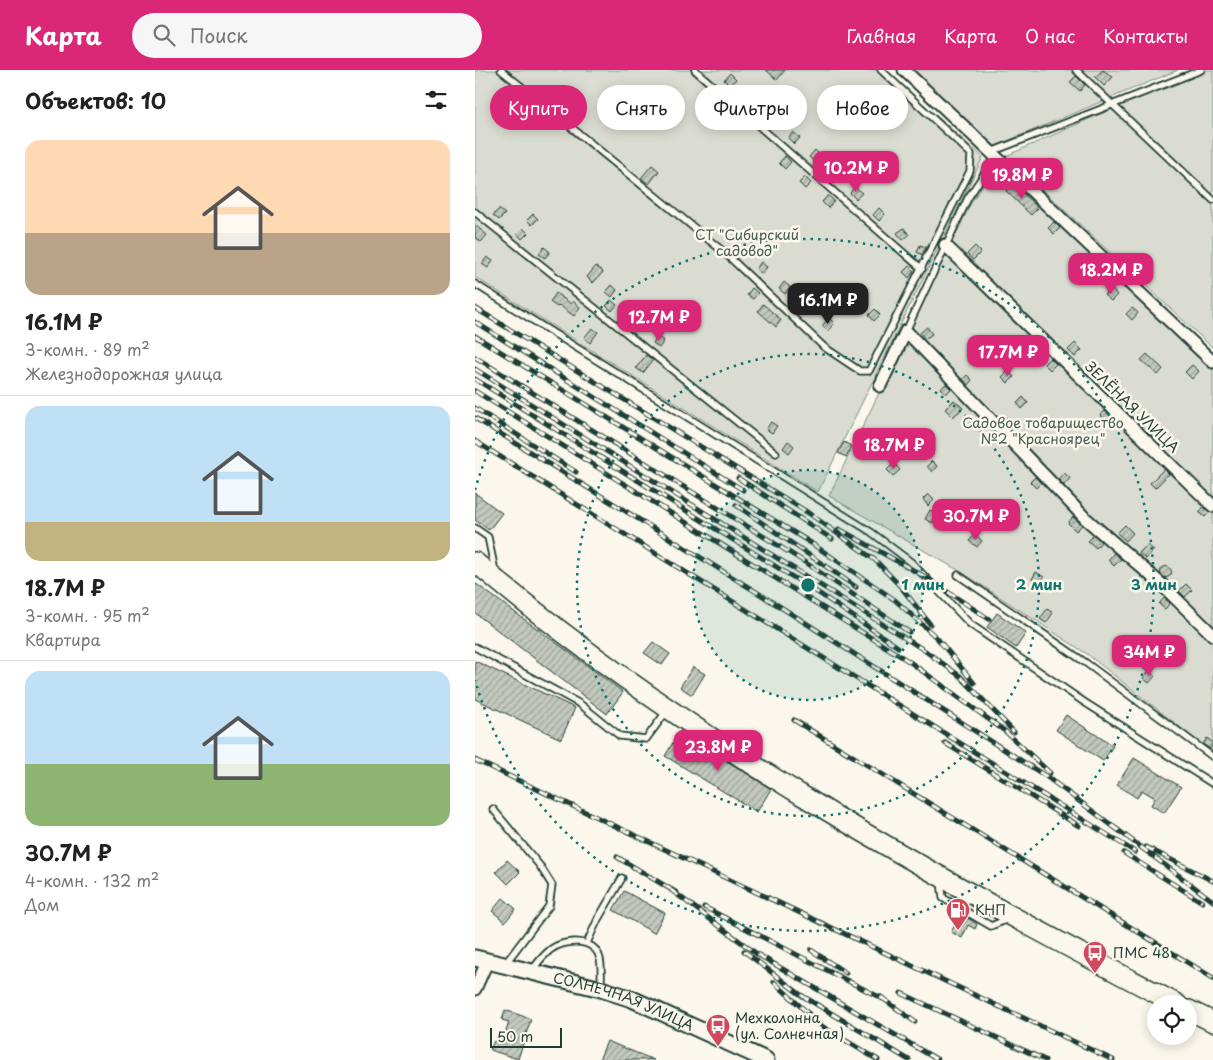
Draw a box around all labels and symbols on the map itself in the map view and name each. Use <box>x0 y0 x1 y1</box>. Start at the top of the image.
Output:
pin: 10.2M ₽ <box>810 150 902 193</box>
pin: 19.8M ₽ <box>976 158 1068 200</box>
park label: СТ "Сибирский садовод" <box>695 224 799 261</box>
pin: 18.2M ₽ <box>1065 252 1157 295</box>
pin: 16.1M ₽ <box>782 282 874 325</box>
pin: 12.7M ₽ <box>613 300 705 342</box>
pin: 17.7M ₽ <box>962 334 1054 377</box>
street label: ЗЕЛЁНАЯ УЛИЦА <box>1080 356 1184 457</box>
park label: Садовое товарищество №2 "Красноярец" <box>962 412 1124 449</box>
pin: 18.7M ₽ <box>848 428 940 470</box>
pin: 30.7M ₽ <box>930 498 1022 541</box>
text: 1 мин <box>901 572 945 595</box>
text: 2 мин <box>1016 572 1063 595</box>
text: 3 мин <box>1131 572 1177 595</box>
centre of rings <box>799 576 817 594</box>
pin: 34M ₽ <box>1114 634 1184 677</box>
pin: 23.8M ₽ <box>672 730 764 772</box>
fuel station icon: КНП <box>945 897 971 931</box>
place label: КНП <box>975 899 1006 920</box>
bus stop icon: ПМС 48 <box>1082 940 1108 974</box>
place label: ПМС 48 <box>1113 942 1170 963</box>
street label: СОЛНЕЧНАЯ УЛИЦА <box>551 967 698 1036</box>
place label: Мехколонна (ул. Солнечная) <box>735 1007 844 1044</box>
bus stop icon: Мехколонна (ул. Солнечная) <box>705 1013 731 1047</box>
scale bar <box>490 1025 563 1048</box>

